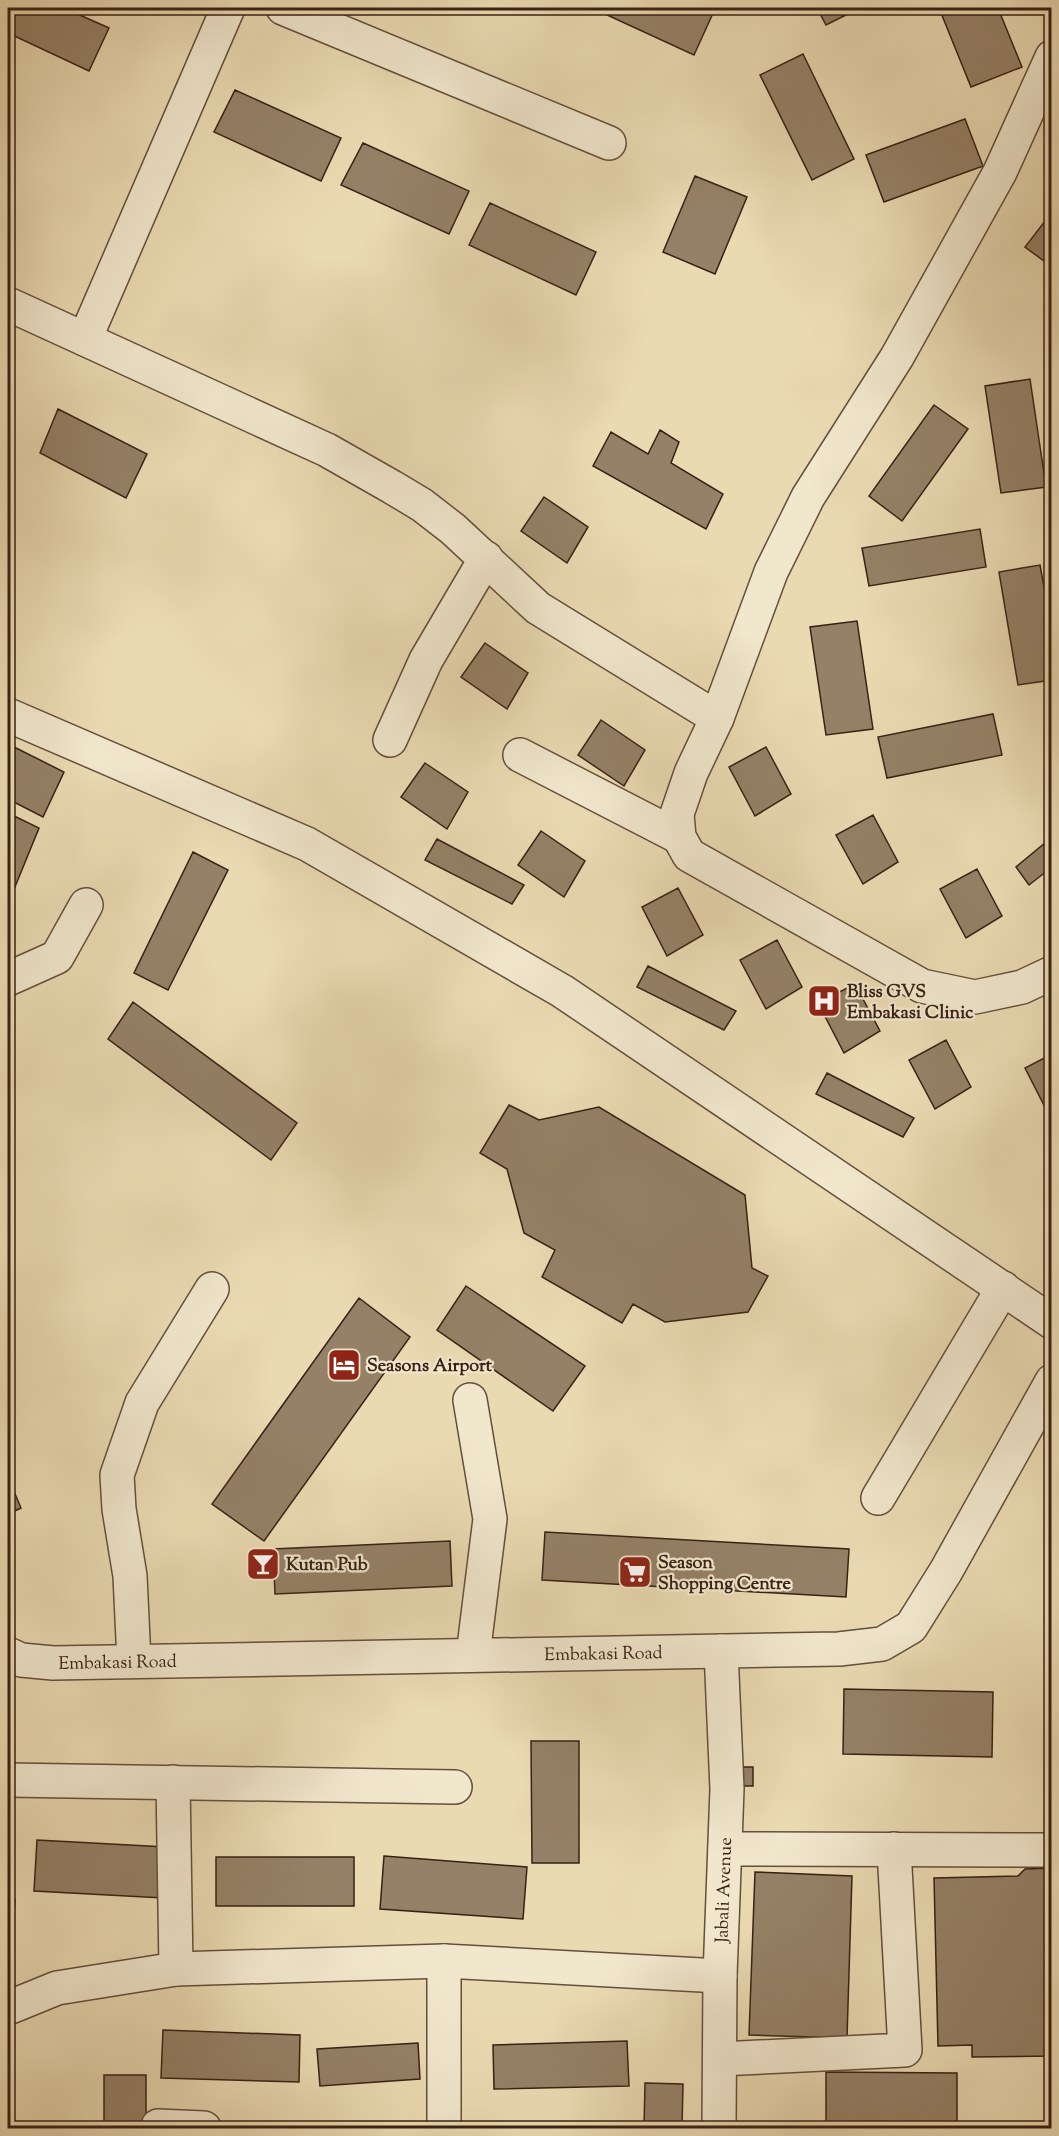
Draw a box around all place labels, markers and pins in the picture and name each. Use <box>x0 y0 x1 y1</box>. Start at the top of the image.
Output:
place label: Bliss GVS Embakasi Clinic <box>847 980 974 1027</box>
hospital icon: Bliss GVS Embakasi Clinic <box>806 983 842 1019</box>
hotel icon: Seasons Airport <box>326 1347 362 1383</box>
place label: Seasons Airport <box>367 1354 493 1380</box>
bar icon: Kutan Pub <box>245 1546 281 1582</box>
place label: Season Shopping Centre <box>658 1551 792 1598</box>
place label: Kutan Pub <box>286 1553 368 1579</box>
supermarket icon: Season Shopping Centre <box>617 1554 653 1590</box>

